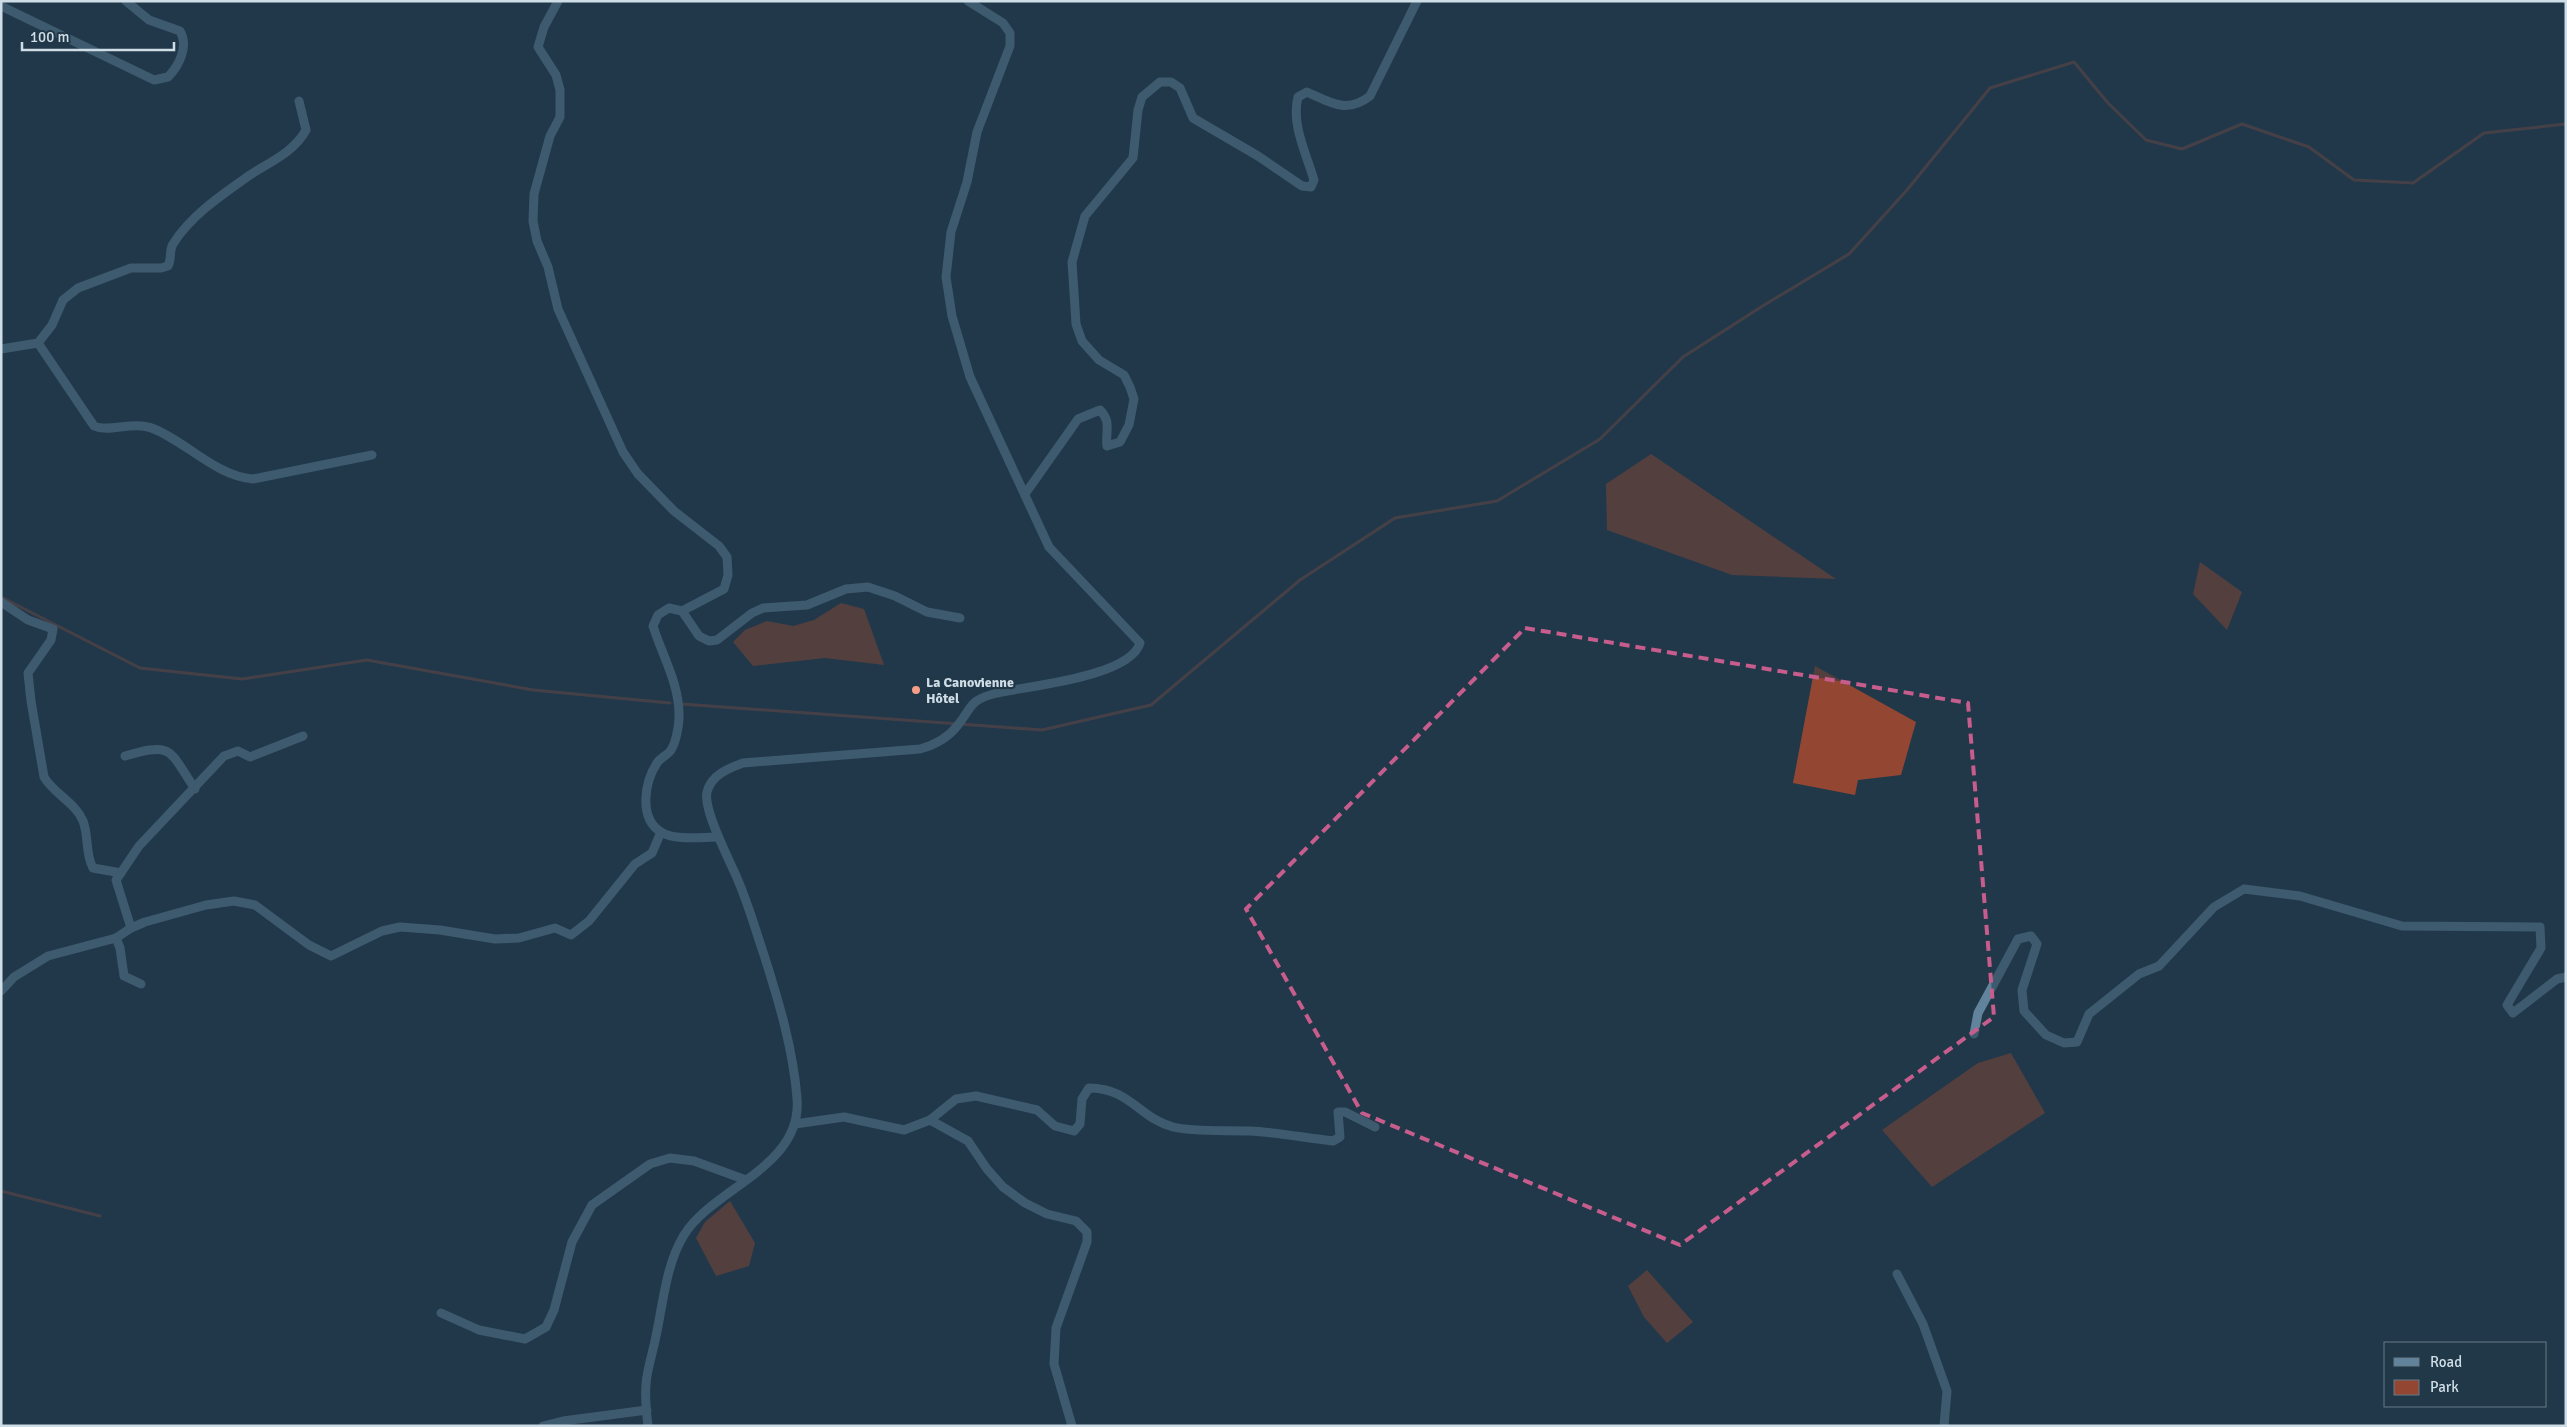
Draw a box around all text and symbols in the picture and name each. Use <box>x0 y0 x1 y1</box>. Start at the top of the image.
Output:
scale bar <box>22 20 175 52</box>
text: 100 m <box>30 28 70 46</box>
place label: La Canovienne Hôtel <box>926 674 1014 707</box>
marker: La Canovienne Hôtel <box>910 684 922 696</box>
legend <box>2384 1342 2547 1407</box>
text: Road <box>2430 1353 2462 1371</box>
text: Park <box>2430 1378 2459 1396</box>

